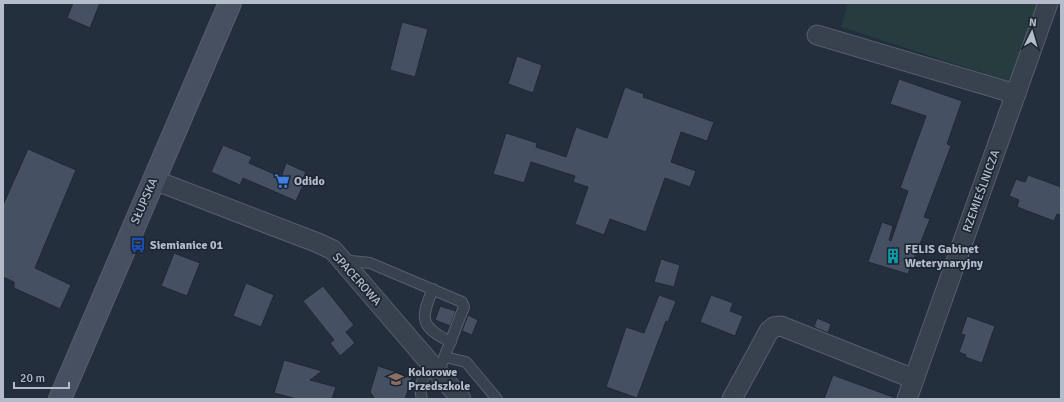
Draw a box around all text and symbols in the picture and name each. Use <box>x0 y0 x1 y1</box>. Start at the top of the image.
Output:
north arrow <box>1012 12 1052 52</box>
text: N <box>1028 16 1037 29</box>
street label: RZEMIEŚLNICZA <box>960 147 1004 234</box>
supermarket icon: Odido <box>273 172 291 190</box>
place label: Odido <box>294 174 325 189</box>
street label: SŁUPSKA <box>128 175 161 227</box>
bus stop icon: Siemianice 01 <box>129 236 147 254</box>
place label: Siemianice 01 <box>150 238 223 253</box>
place label: FELIS Gabinet Weterynaryjny <box>905 242 983 271</box>
building icon: FELIS Gabinet Weterynaryjny <box>884 247 902 265</box>
street label: SPACEROWA <box>329 250 385 309</box>
scale bar <box>14 364 69 390</box>
place label: Kolorowe Przedszkole <box>408 365 470 394</box>
school or university icon: Kolorowe Przedszkole <box>387 370 405 388</box>
text: 20 m <box>20 371 45 386</box>

